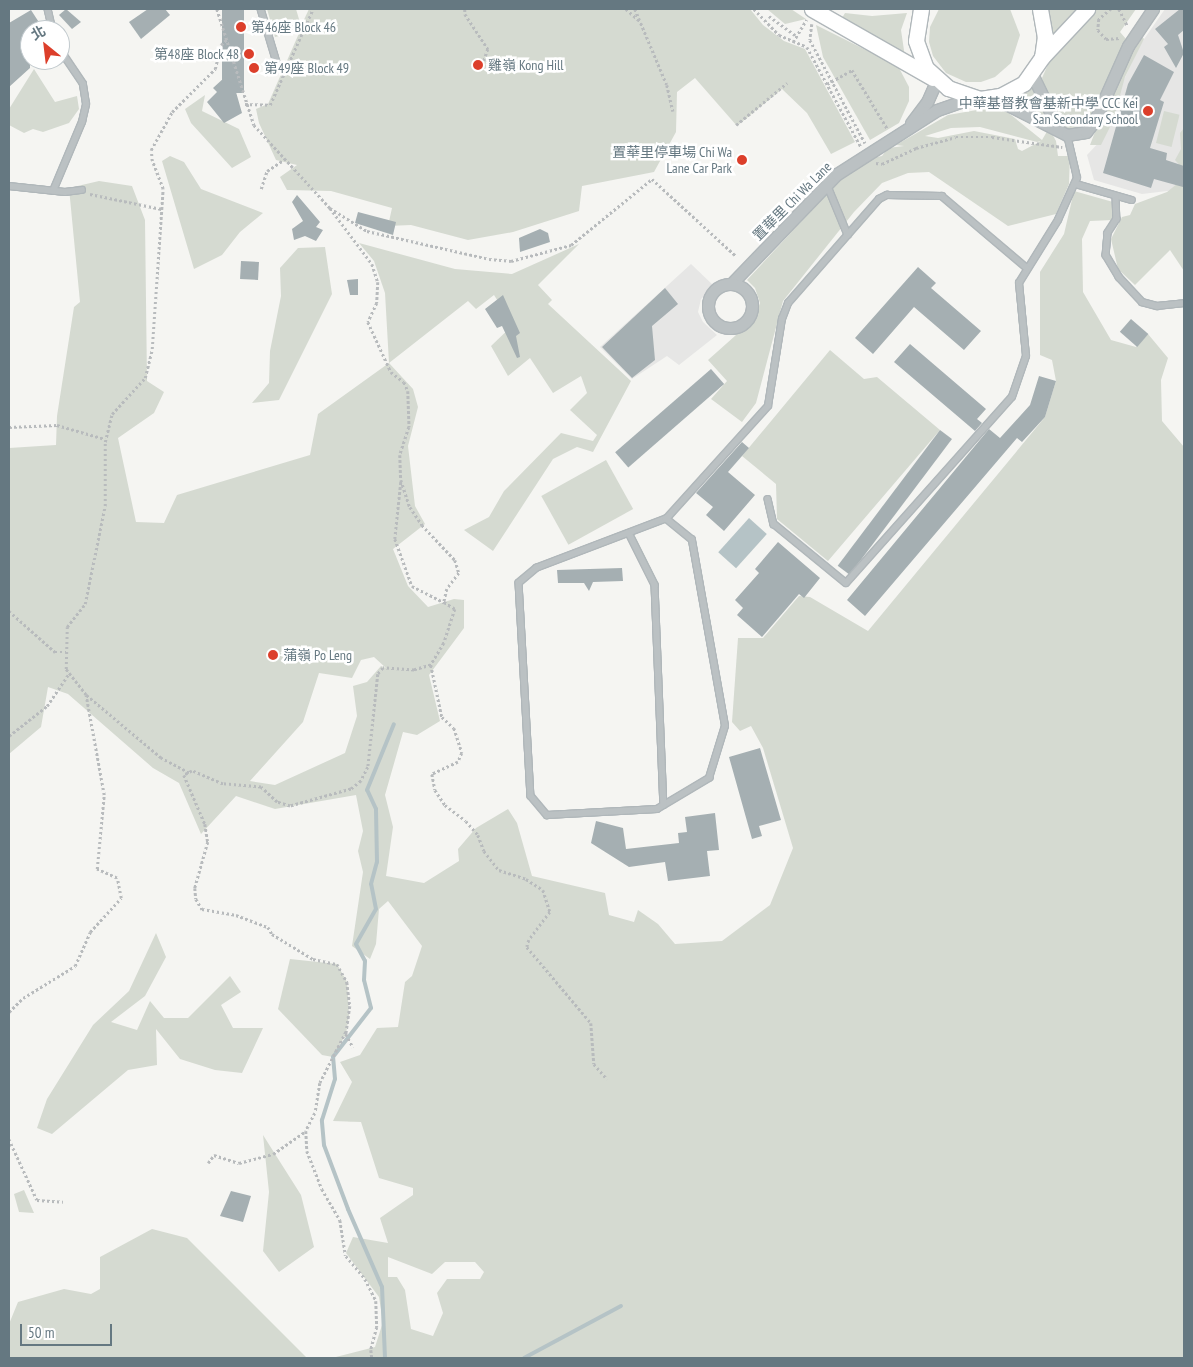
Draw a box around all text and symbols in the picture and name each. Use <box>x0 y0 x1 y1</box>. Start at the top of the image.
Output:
place label: 第46座 Block 46 <box>251 19 336 35</box>
north arrow <box>20 20 70 70</box>
text: 北 <box>28 21 49 44</box>
marker: 第46座 Block 46 <box>235 21 247 33</box>
place label: 第48座 Block 48 <box>154 46 239 62</box>
marker: 第48座 Block 48 <box>243 48 255 60</box>
place label: 雞嶺 Kong Hill <box>488 57 564 73</box>
marker: 雞嶺 Kong Hill <box>472 59 484 71</box>
place label: 第49座 Block 49 <box>264 60 349 76</box>
marker: 第49座 Block 49 <box>248 62 260 74</box>
place label: 中華基督教會基新中學 CCC Kei San Secondary School <box>958 95 1138 128</box>
marker: 中華基督教會基新中學 CCC Kei San Secondary School <box>1142 105 1154 117</box>
place label: 置華里停車場 Chi Wa Lane Car Park <box>612 144 732 176</box>
marker: 置華里停車場 Chi Wa Lane Car Park <box>736 154 748 166</box>
street label: 置華里 Chi Wa Lane <box>749 158 835 244</box>
place label: 蒲嶺 Po Leng <box>283 647 352 663</box>
marker: 蒲嶺 Po Leng <box>267 649 279 661</box>
scale bar <box>22 1314 115 1346</box>
text: 50 m <box>28 1323 54 1342</box>

